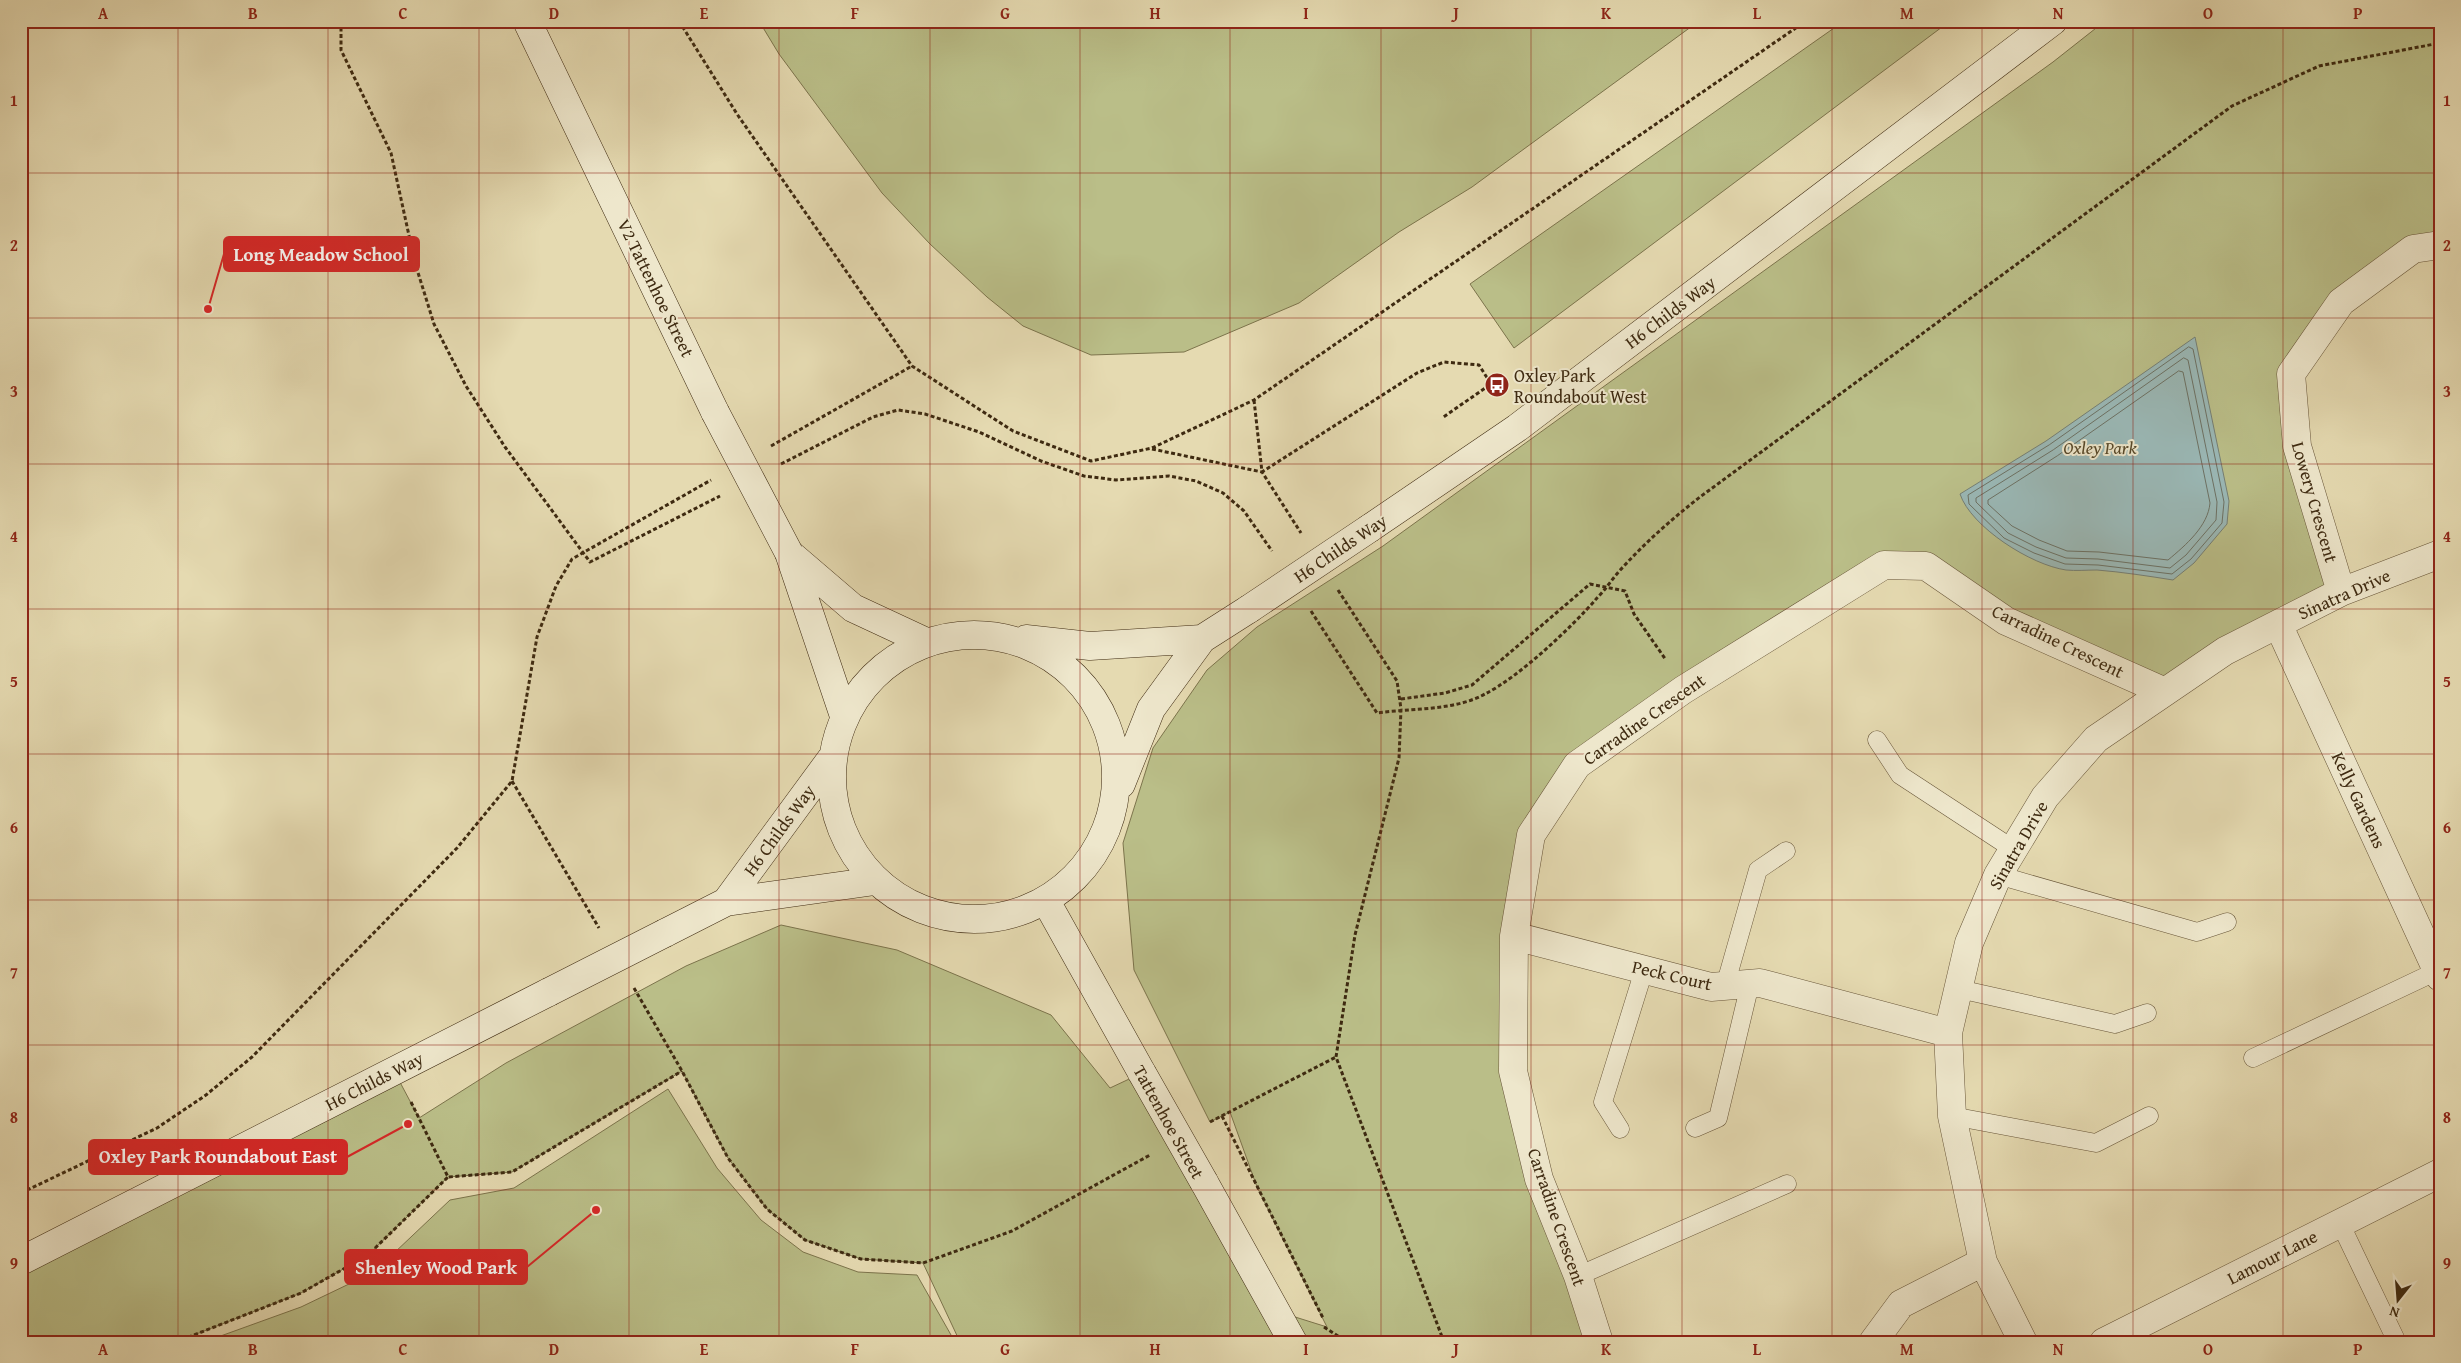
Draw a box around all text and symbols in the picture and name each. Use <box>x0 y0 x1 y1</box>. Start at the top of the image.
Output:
text: A <box>98 1 109 25</box>
text: B <box>248 1 258 25</box>
text: C <box>398 1 408 25</box>
text: D <box>549 1 559 25</box>
text: E <box>700 1 709 25</box>
text: F <box>851 1 859 25</box>
text: G <box>1000 1 1010 25</box>
text: H <box>1149 1 1161 25</box>
text: I <box>1303 1 1309 25</box>
text: J <box>1450 1 1459 25</box>
text: K <box>1601 1 1612 25</box>
text: L <box>1753 1 1762 25</box>
text: M <box>1900 1 1914 25</box>
text: N <box>2053 1 2064 25</box>
text: O <box>2203 1 2213 25</box>
text: P <box>2353 1 2363 25</box>
text: 1 <box>10 88 18 112</box>
text: 1 <box>2443 88 2451 112</box>
street label: V2 Tattenhoe Street <box>611 214 701 362</box>
text: 2 <box>10 233 18 257</box>
text: 2 <box>2443 233 2451 257</box>
callout: Long Meadow School <box>224 237 419 271</box>
text: Long Meadow School <box>233 240 409 268</box>
street label: H6 Childs Way <box>1619 269 1721 355</box>
place label: Oxley Park Roundabout West <box>1514 362 1647 410</box>
bus stop icon: Oxley Park Roundabout West <box>1484 372 1510 398</box>
text: 3 <box>10 379 18 403</box>
text: 3 <box>2443 379 2451 403</box>
park label: Oxley Park <box>2063 434 2138 461</box>
street label: Lowery Crescent <box>2285 439 2345 566</box>
street label: H6 Childs Way <box>1288 507 1392 589</box>
text: 4 <box>10 524 18 548</box>
text: 4 <box>2443 524 2451 548</box>
street label: Sinatra Drive <box>2293 562 2395 626</box>
street label: Carradine Crescent <box>1987 597 2129 685</box>
street label: Carradine Crescent <box>1577 666 1711 771</box>
text: 5 <box>10 669 18 693</box>
text: 5 <box>2443 669 2451 693</box>
street label: Kelly Gardens <box>2325 747 2393 853</box>
street label: H6 Childs Way <box>737 779 821 881</box>
street label: Sinatra Drive <box>1982 795 2054 895</box>
text: 6 <box>10 815 18 839</box>
text: 6 <box>2443 815 2451 839</box>
street label: Peck Court <box>1629 953 1715 997</box>
text: 7 <box>10 960 18 984</box>
text: 7 <box>2443 960 2451 984</box>
street label: H6 Childs Way <box>320 1045 428 1117</box>
street label: Tattenhoe Street <box>1127 1060 1212 1184</box>
text: 8 <box>10 1105 18 1129</box>
text: 8 <box>2443 1105 2451 1129</box>
callout: Oxley Park Roundabout East <box>89 1140 347 1174</box>
text: Oxley Park Roundabout East <box>99 1142 338 1170</box>
street label: Carradine Crescent <box>1521 1145 1593 1290</box>
street label: Lamour Lane <box>2222 1223 2322 1291</box>
callout: Shenley Wood Park <box>345 1250 527 1284</box>
text: 9 <box>10 1251 18 1275</box>
text: 9 <box>2443 1251 2451 1275</box>
text: Shenley Wood Park <box>355 1253 517 1281</box>
north arrow <box>2374 1276 2424 1326</box>
text: N <box>2386 1301 2402 1323</box>
text: A <box>98 1337 109 1361</box>
text: B <box>248 1337 258 1361</box>
text: C <box>398 1337 408 1361</box>
text: D <box>549 1337 559 1361</box>
text: E <box>700 1337 709 1361</box>
text: F <box>851 1337 859 1361</box>
text: G <box>1000 1337 1010 1361</box>
text: H <box>1149 1337 1161 1361</box>
text: I <box>1303 1337 1309 1361</box>
text: J <box>1450 1337 1459 1361</box>
text: K <box>1601 1337 1612 1361</box>
text: L <box>1753 1337 1762 1361</box>
text: M <box>1900 1337 1914 1361</box>
text: N <box>2053 1337 2064 1361</box>
text: O <box>2203 1337 2213 1361</box>
text: P <box>2353 1337 2363 1361</box>

